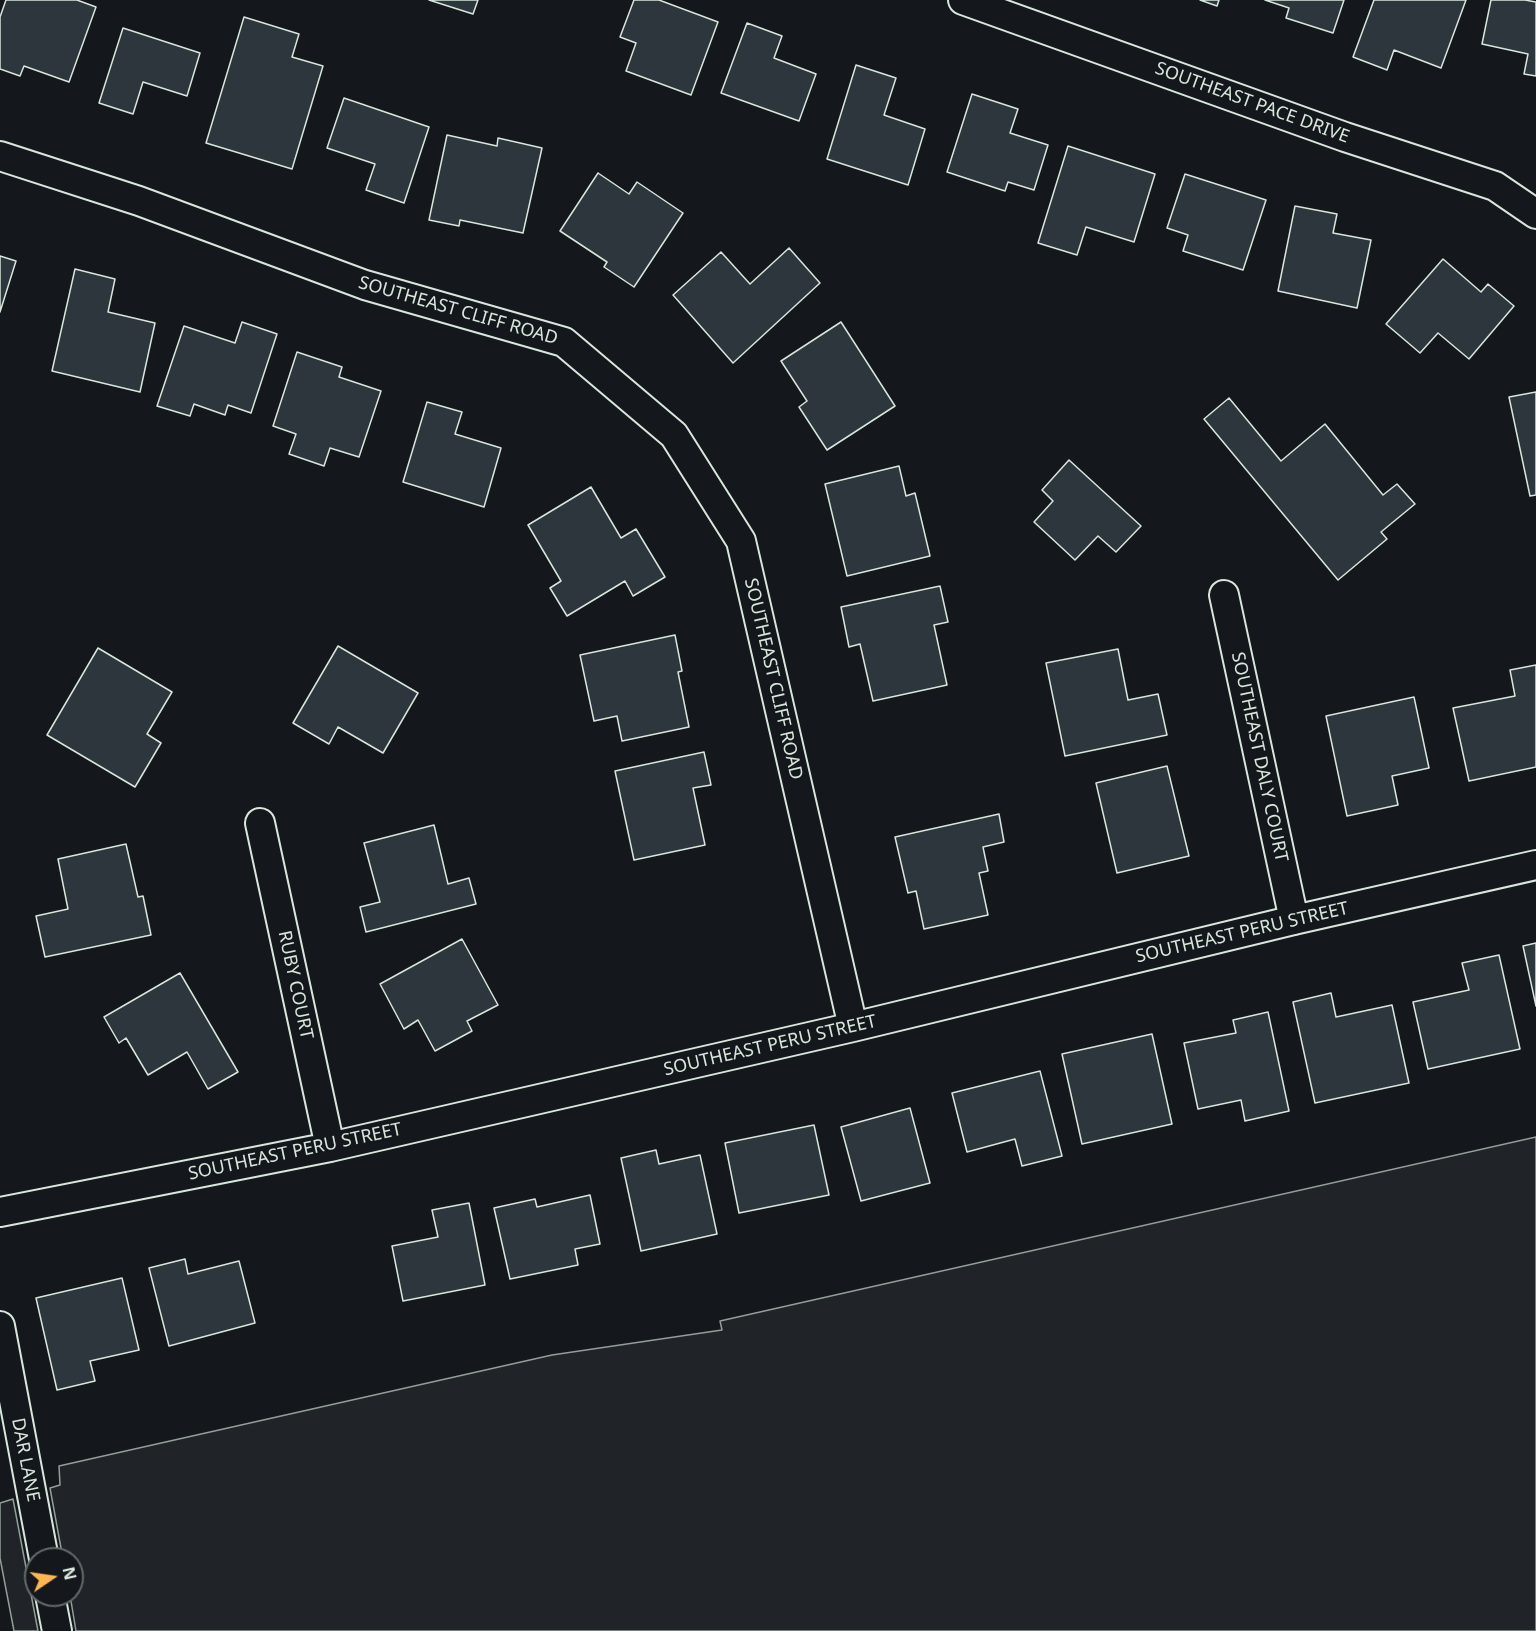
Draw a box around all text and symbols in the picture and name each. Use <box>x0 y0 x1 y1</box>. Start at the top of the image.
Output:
street label: SOUTHEAST PACE DRIVE <box>1152 58 1352 148</box>
street label: SOUTHEAST CLIFF ROAD <box>356 272 560 350</box>
street label: SOUTHEAST CLIFF ROAD <box>739 576 807 782</box>
street label: SOUTHEAST DALY COURT <box>1226 650 1292 864</box>
street label: SOUTHEAST PERU STREET <box>1134 898 1350 968</box>
street label: RUBY COURT <box>273 929 317 1041</box>
street label: SOUTHEAST PERU STREET <box>662 1011 878 1081</box>
street label: SOUTHEAST PERU STREET <box>186 1119 404 1185</box>
street label: DAR LANE <box>6 1416 44 1504</box>
north arrow <box>24 1547 84 1607</box>
text: N <box>57 1565 82 1582</box>

